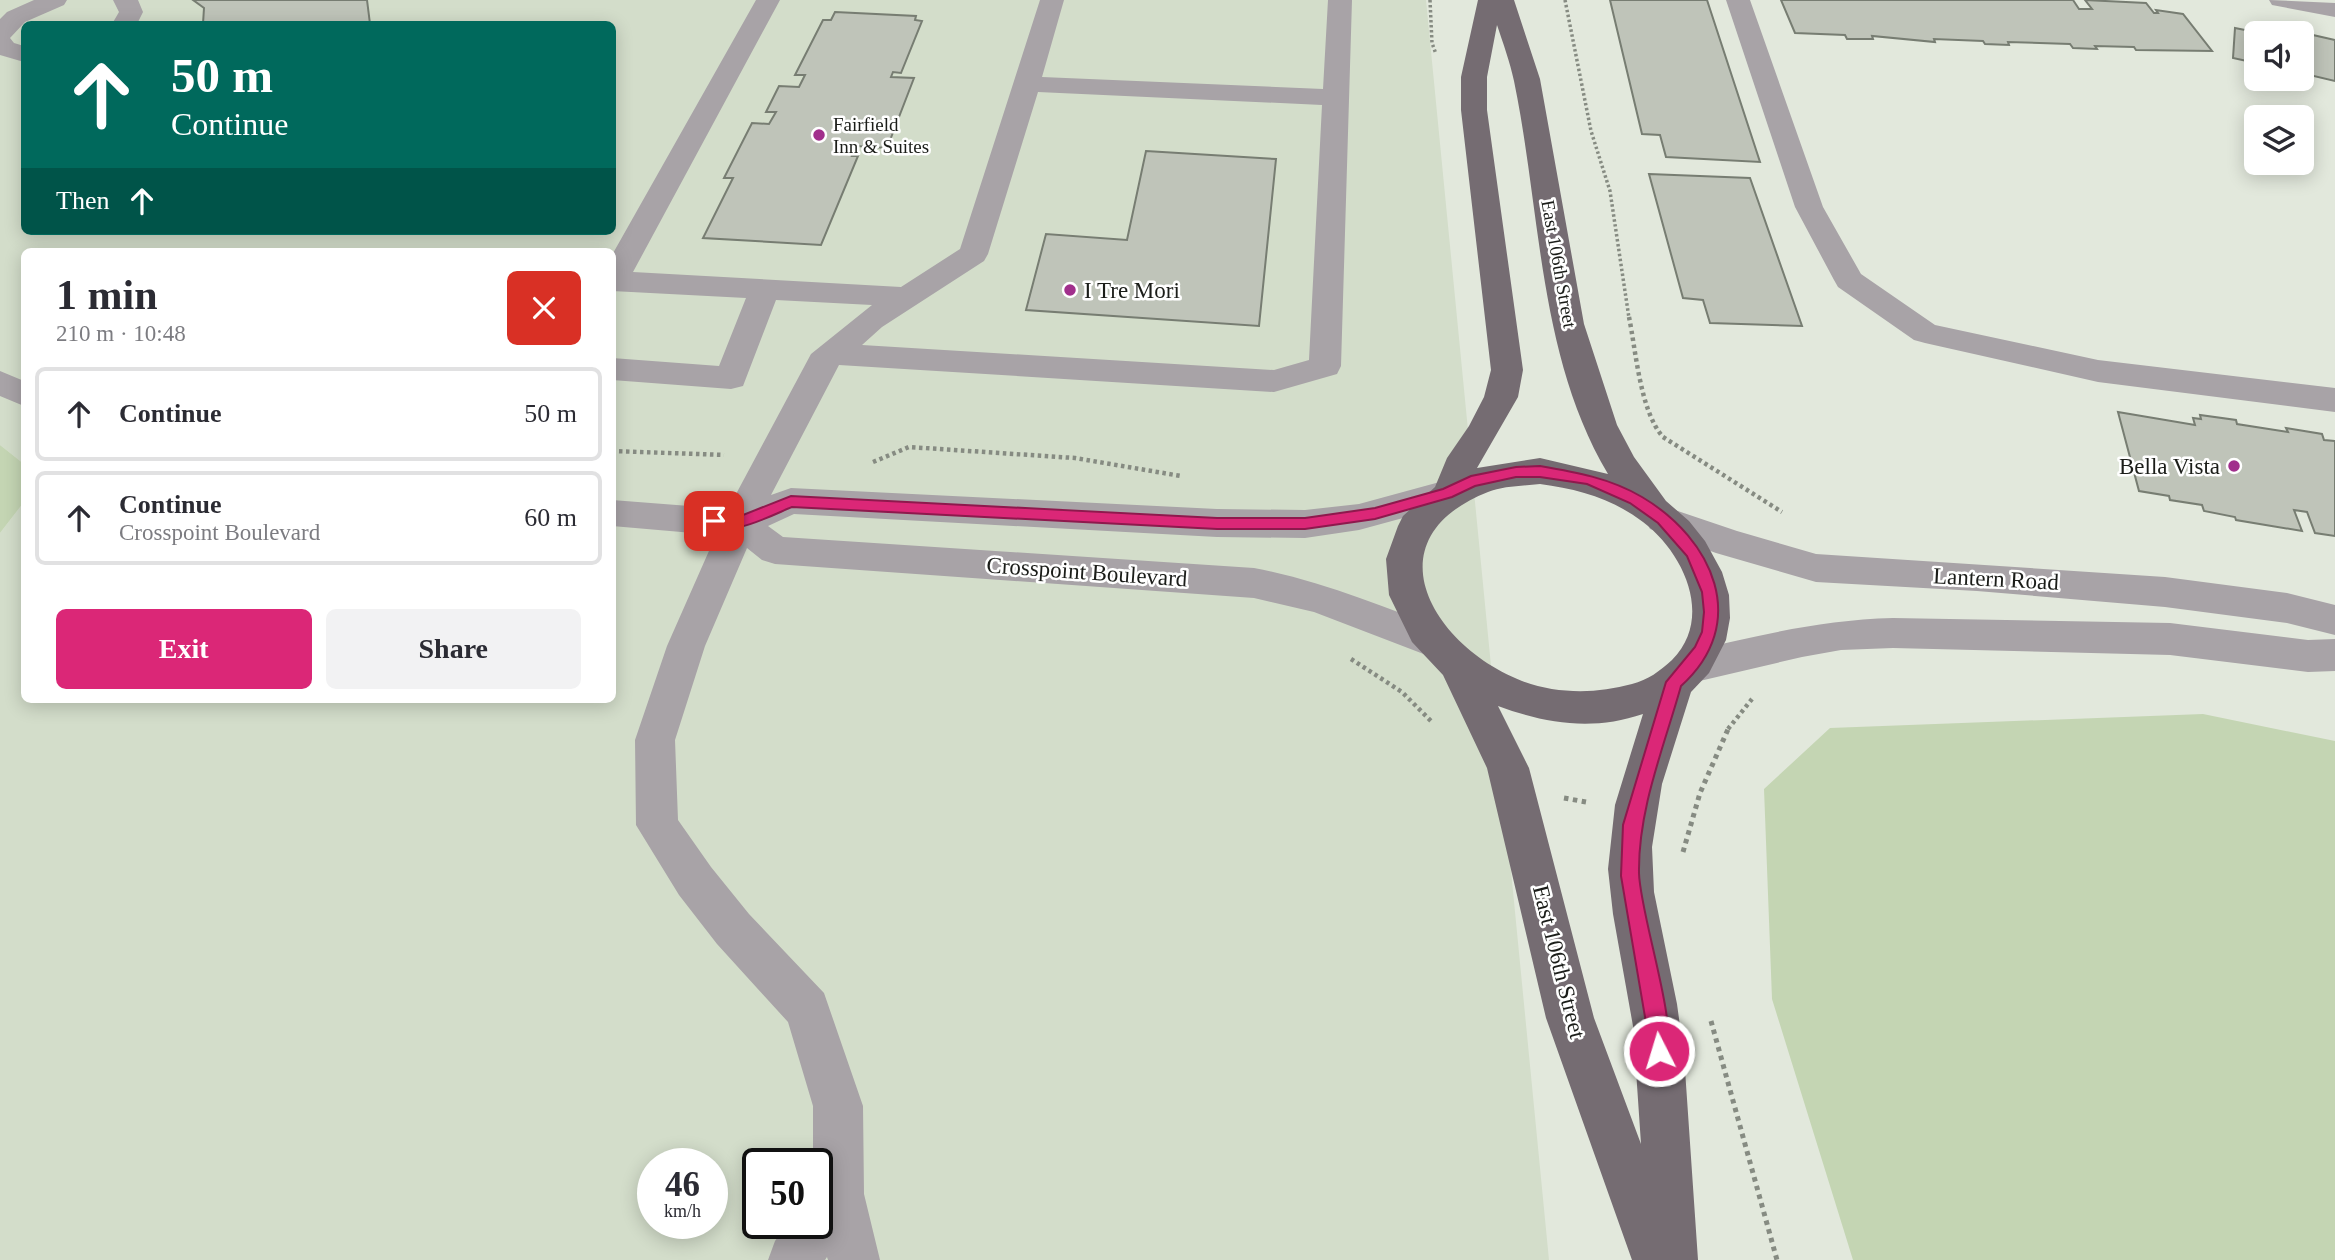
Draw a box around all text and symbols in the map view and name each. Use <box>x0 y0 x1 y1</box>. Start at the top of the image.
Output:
map controls <box>2244 21 2314 175</box>
button: sound <box>2244 21 2314 91</box>
text: 50 m <box>171 48 273 103</box>
icon: ahead <box>56 49 147 140</box>
button: layers <box>2244 105 2314 175</box>
text: Continue <box>171 106 288 142</box>
place label: Fairfield Inn & Suites <box>833 114 929 157</box>
marker: Fairfield Inn & Suites <box>811 127 827 143</box>
icon: ahead <box>123 182 161 220</box>
text: Then <box>56 186 109 215</box>
street label: East 106th Street <box>1537 198 1581 330</box>
button: close <box>507 271 581 345</box>
text: 1 min <box>56 272 158 318</box>
place label: I Tre Mori <box>1084 278 1180 303</box>
marker: I Tre Mori <box>1062 282 1078 298</box>
text: 210 m · 10:48 <box>56 321 186 346</box>
icon: ahead <box>60 395 98 433</box>
text: Continue <box>119 399 222 428</box>
text: 50 m <box>524 399 577 428</box>
place label: Bella Vista <box>2119 454 2220 479</box>
marker: Bella Vista <box>2226 458 2242 474</box>
text: Continue <box>119 490 222 519</box>
pin <box>684 491 744 551</box>
icon: ahead <box>60 499 98 537</box>
icon: arrive <box>695 502 733 540</box>
text: 60 m <box>524 503 577 532</box>
text: Crosspoint Boulevard <box>119 520 320 545</box>
street label: Crosspoint Boulevard <box>986 553 1189 592</box>
street label: Lantern Road <box>1933 563 2060 595</box>
button: Exit <box>56 609 312 689</box>
button: Share <box>326 609 581 689</box>
street label: East 106th Street <box>1528 883 1590 1042</box>
position arrow <box>1622 1014 1696 1088</box>
speed limit sign: 50 <box>742 1148 833 1239</box>
text: 46 <box>665 1165 700 1204</box>
text: km/h <box>664 1201 701 1221</box>

